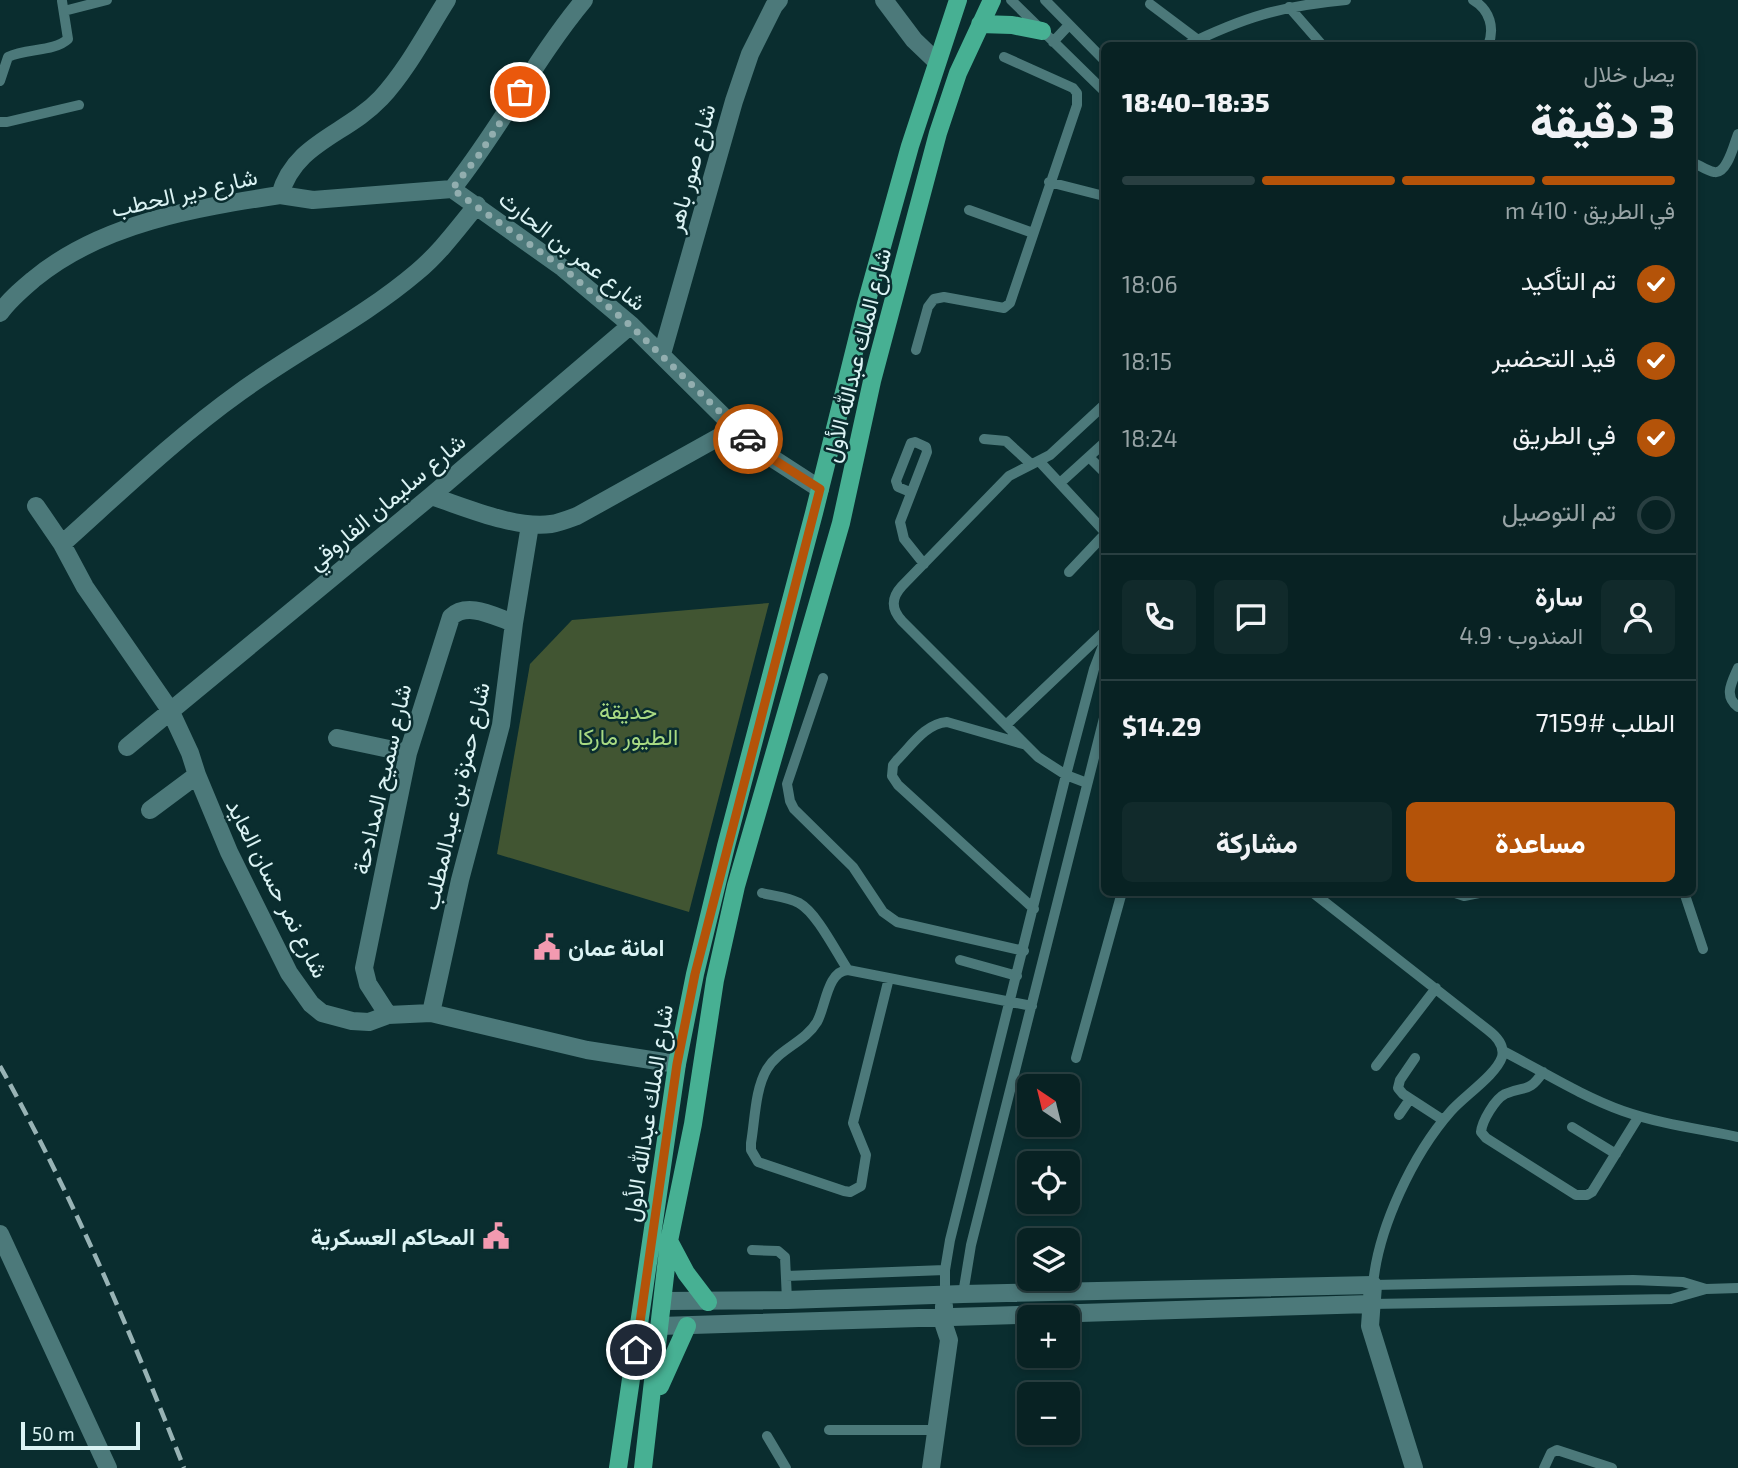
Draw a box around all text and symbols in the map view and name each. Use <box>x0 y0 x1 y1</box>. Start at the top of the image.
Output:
text: يصل خلال <box>1584 59 1675 87</box>
pin <box>490 62 550 122</box>
icon: bag <box>501 73 539 111</box>
text: 18:35–18:40 <box>1122 86 1270 117</box>
text: 3 دقيقة <box>1530 92 1675 147</box>
street label: شارع صور باهر <box>659 101 723 237</box>
street label: شارع دير الحطب <box>108 162 260 225</box>
street label: شارع عمر بن الحارث <box>492 184 652 318</box>
text: في الطريق · 410 m <box>1505 196 1675 224</box>
street label: شارع الملك عبدالله الأول <box>816 245 899 466</box>
text: تم التأكيد <box>1521 264 1616 295</box>
icon: check <box>1637 265 1675 303</box>
text: 18:06 <box>1122 270 1178 298</box>
text: قيد التحضير <box>1492 341 1616 372</box>
icon: check <box>1637 342 1675 380</box>
text: 18:15 <box>1122 347 1172 375</box>
courier <box>713 404 783 474</box>
text: في الطريق <box>1512 418 1616 449</box>
icon: check <box>1637 419 1675 457</box>
icon: car <box>729 420 767 458</box>
text: 18:24 <box>1122 424 1178 452</box>
street label: شارع سليمان الفاروقي <box>301 427 475 580</box>
text: تم التوصيل <box>1502 495 1616 526</box>
button: phone <box>1122 580 1196 654</box>
button: chat <box>1214 580 1288 654</box>
text: سارة <box>1535 580 1583 611</box>
button: person <box>1601 580 1675 654</box>
text: المندوب · 4.9 <box>1459 621 1583 649</box>
street label: شارع حمزة بن عبدالمطلب <box>415 679 498 913</box>
street label: شارع سميح المدادحة <box>346 681 419 877</box>
park label: حديقة الطيور ماركا <box>578 696 678 752</box>
text: الطلب #7159 <box>1535 706 1675 737</box>
text: $14.29 <box>1122 710 1202 741</box>
street label: شارع نمر حسان العايد <box>218 794 335 984</box>
button: مشاركة <box>1122 802 1392 882</box>
button: مساعدة <box>1406 802 1675 882</box>
public building icon: امانة عمان <box>532 932 562 962</box>
place label: امانة عمان <box>568 933 665 961</box>
street label: شارع الملك عبدالله الأول <box>616 1002 681 1224</box>
north arrow <box>1017 1074 1080 1138</box>
map controls <box>1017 1074 1080 1445</box>
button: locate <box>1017 1151 1080 1214</box>
public building icon: المحاكم العسكرية <box>481 1221 511 1251</box>
place label: المحاكم العسكرية <box>311 1222 475 1252</box>
button: layers <box>1017 1228 1080 1291</box>
button: + <box>1017 1305 1080 1368</box>
pin <box>606 1320 666 1380</box>
icon: home <box>617 1331 655 1369</box>
button: − <box>1017 1382 1080 1445</box>
scale bar <box>21 1419 140 1451</box>
text: 50 m <box>32 1422 75 1445</box>

